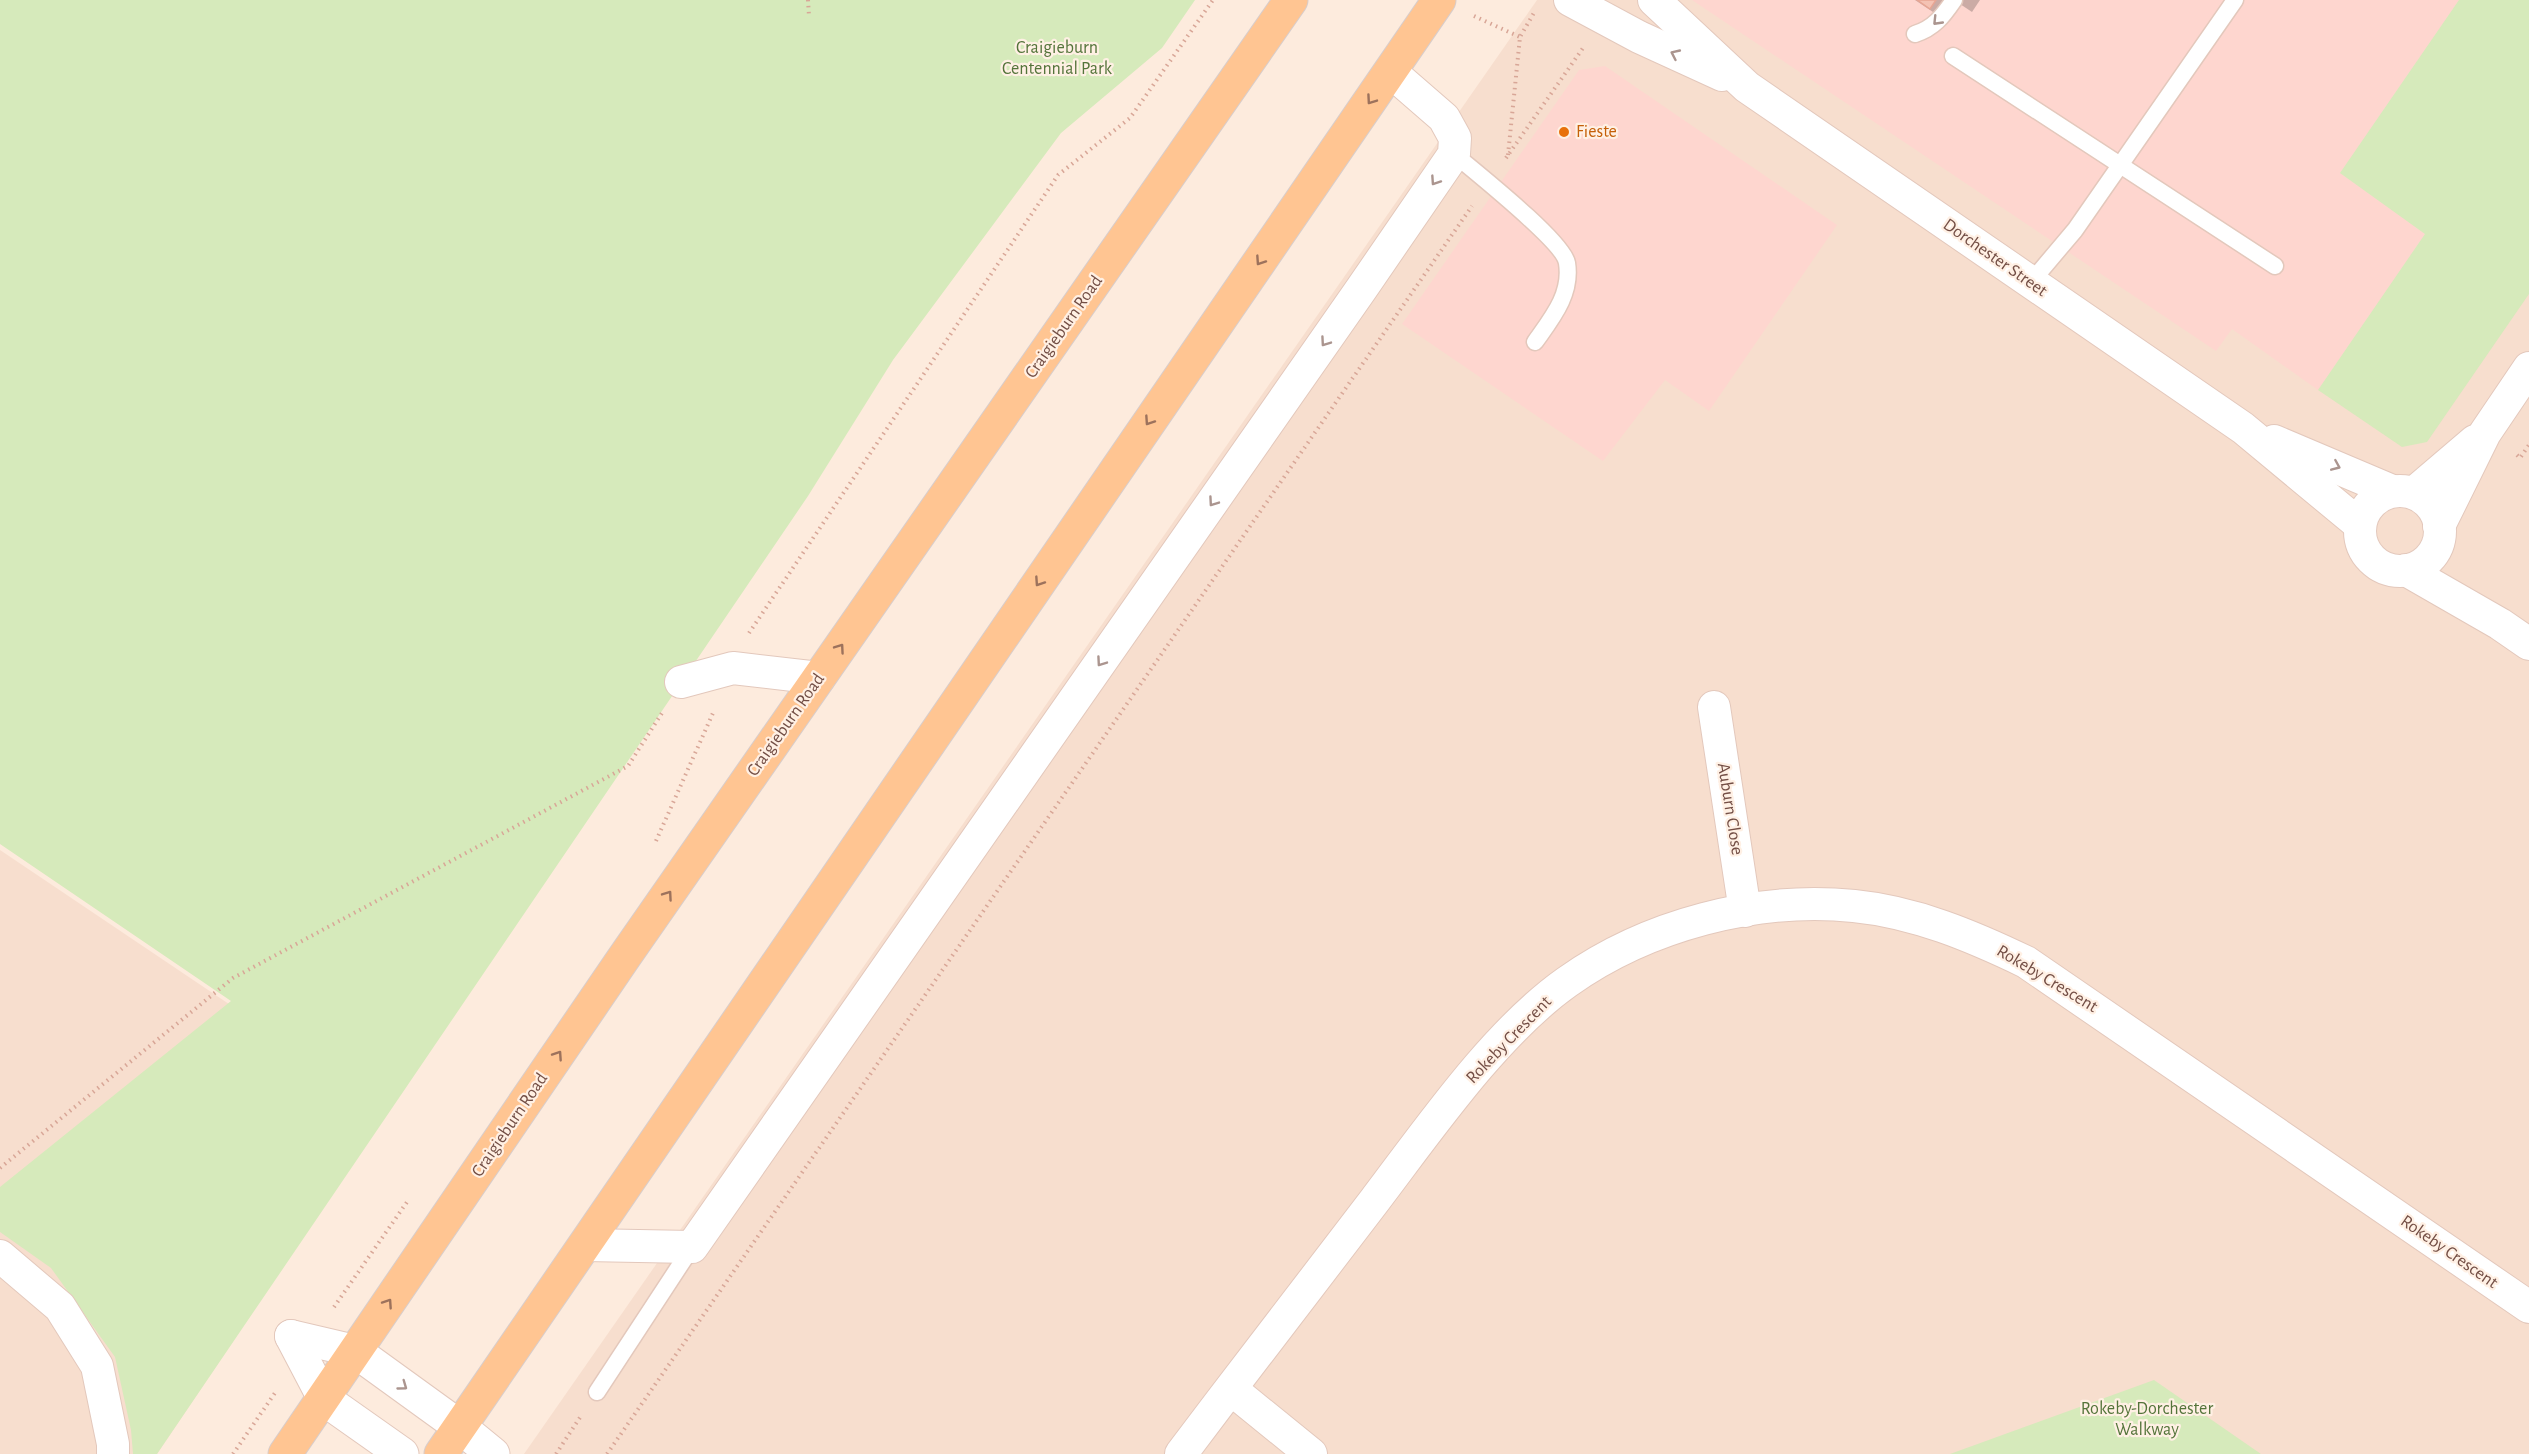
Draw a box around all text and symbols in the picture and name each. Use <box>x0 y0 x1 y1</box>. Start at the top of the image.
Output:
one-way arrow <box>1933 14 1944 24</box>
park label: Craigieburn Centennial Park <box>1002 39 1113 78</box>
one-way arrow <box>1670 49 1681 61</box>
one-way arrow <box>1367 94 1378 105</box>
place label: Fieste <box>1576 123 1617 141</box>
marker: Fieste <box>1557 125 1571 139</box>
one-way arrow <box>1431 175 1442 186</box>
street label: Dorchester Street <box>1940 216 2050 301</box>
one-way arrow <box>1256 254 1267 265</box>
street label: Craigieburn Road <box>1022 272 1106 382</box>
one-way arrow <box>1321 335 1332 346</box>
one-way arrow <box>1145 415 1156 426</box>
one-way arrow <box>2330 459 2341 471</box>
one-way arrow <box>1209 495 1220 506</box>
one-way arrow <box>1035 576 1046 587</box>
one-way arrow <box>833 644 844 655</box>
one-way arrow <box>1097 655 1108 666</box>
street label: Craigieburn Road <box>744 670 828 780</box>
street label: Auburn Close <box>1714 762 1746 856</box>
one-way arrow <box>661 890 672 901</box>
street label: Rokeby Crescent <box>1993 942 2101 1016</box>
street label: Rokeby Crescent <box>1463 993 1555 1087</box>
one-way arrow <box>551 1051 562 1062</box>
street label: Craigieburn Road <box>469 1070 551 1180</box>
street label: Rokeby Crescent <box>2397 1212 2501 1292</box>
one-way arrow <box>381 1299 392 1310</box>
one-way arrow <box>396 1378 407 1389</box>
park label: Rokeby-Dorchester Walkway <box>2081 1400 2213 1439</box>

